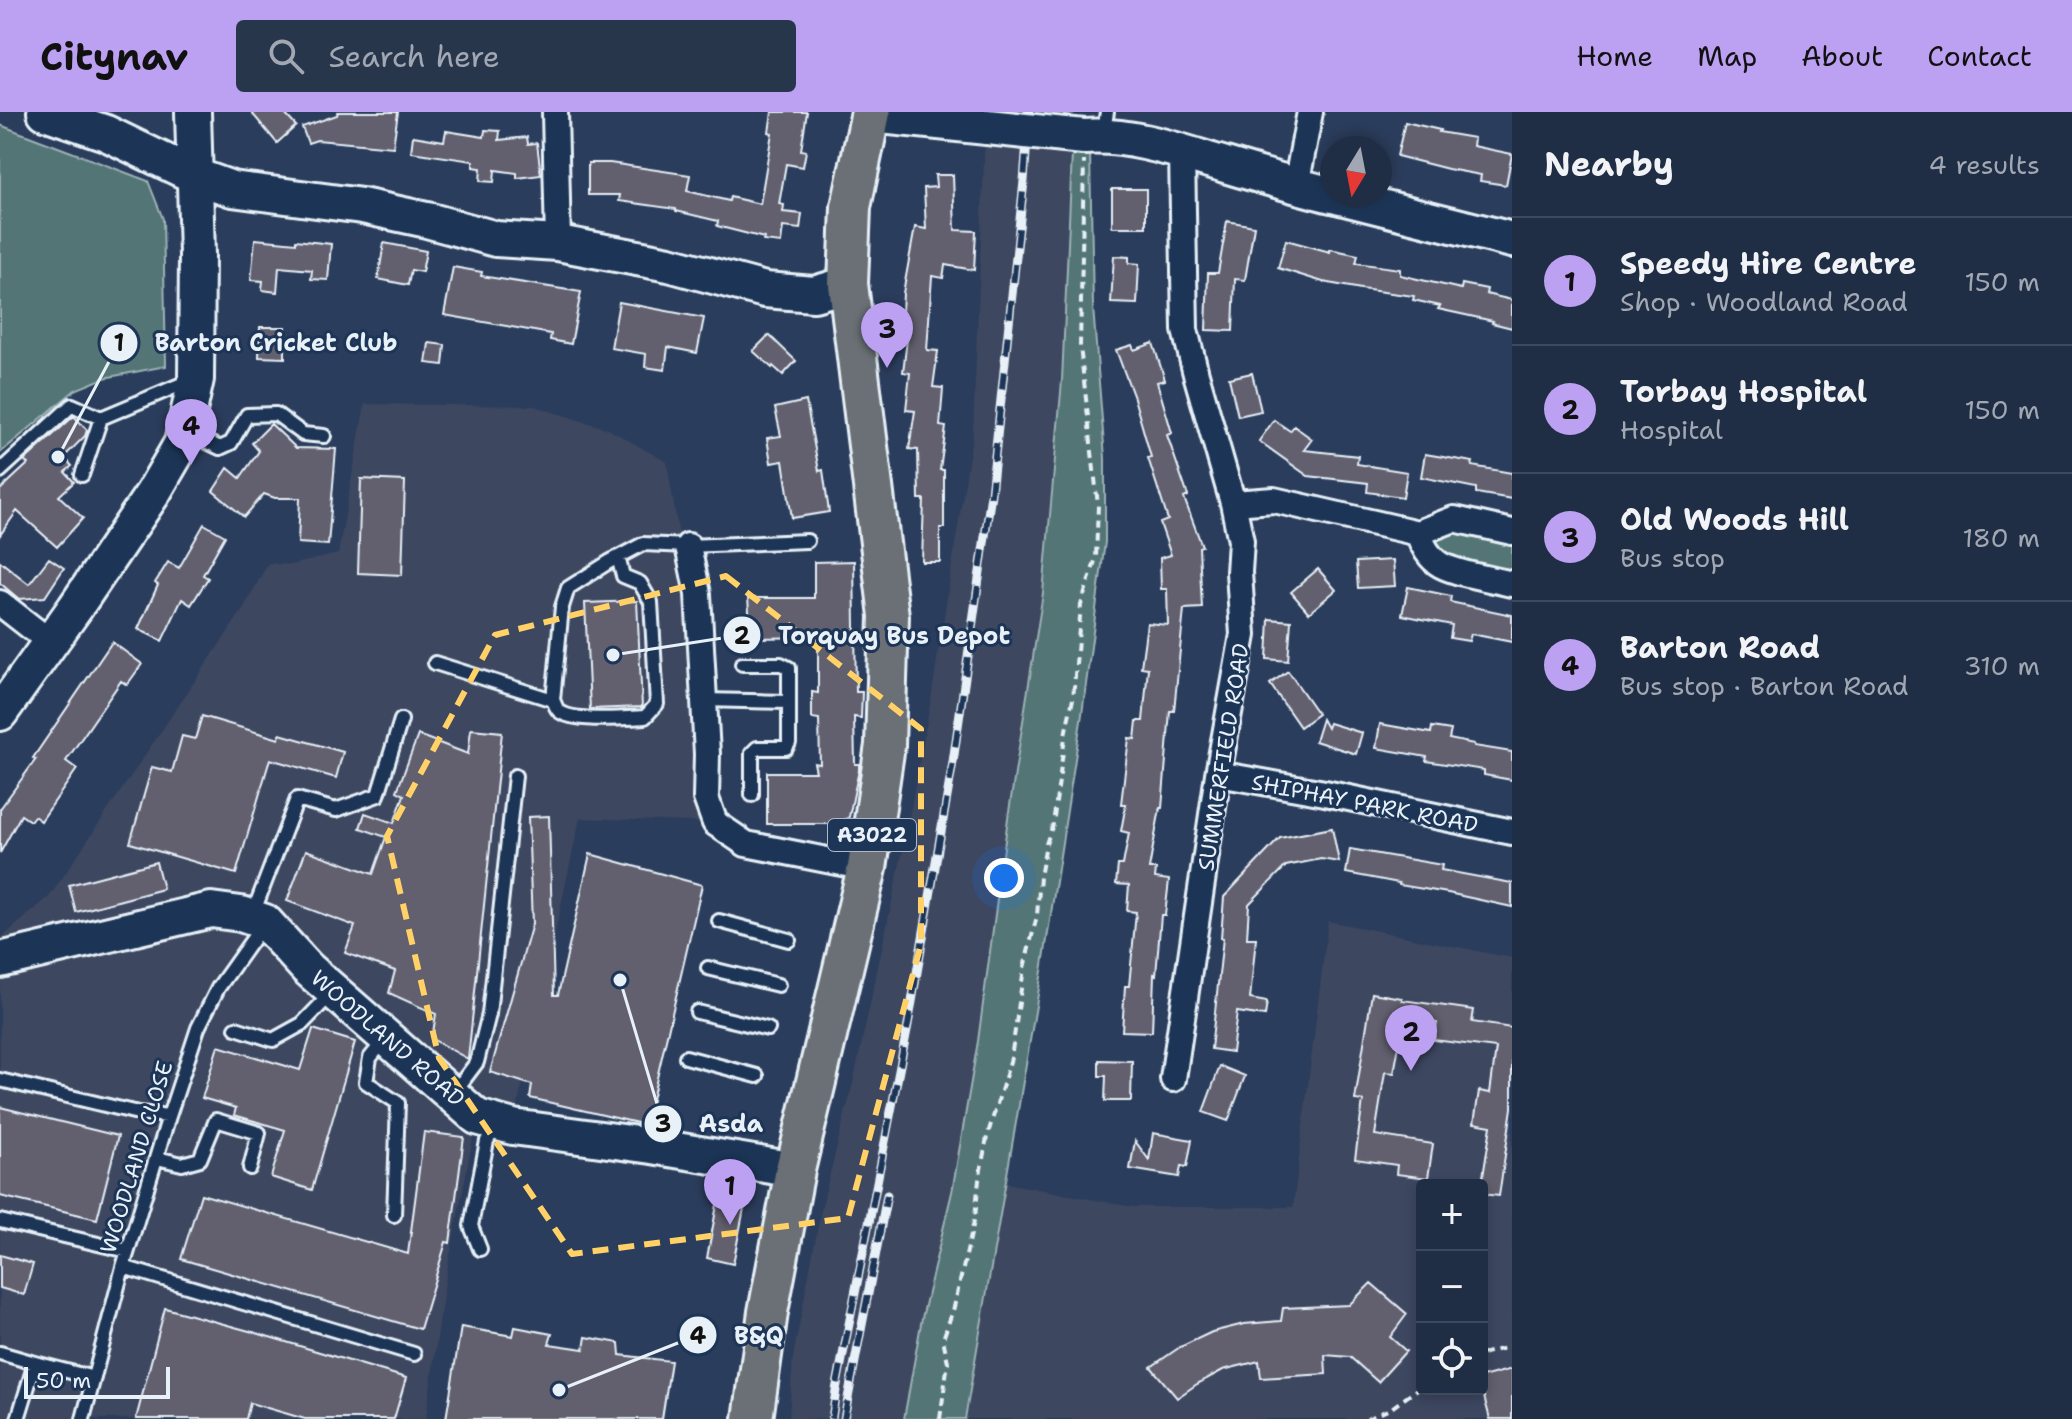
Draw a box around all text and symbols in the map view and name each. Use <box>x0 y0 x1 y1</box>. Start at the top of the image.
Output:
search box <box>236 20 796 92</box>
text: Citynav <box>40 31 188 82</box>
icon: search <box>264 34 308 78</box>
text: Search here <box>328 36 500 77</box>
text: Home <box>1576 37 1653 75</box>
text: Map <box>1697 37 1757 75</box>
text: About <box>1801 37 1883 75</box>
text: Contact <box>1927 37 2032 75</box>
north arrow <box>1320 136 1392 208</box>
text: Nearby <box>1544 141 1674 187</box>
text: 4 results <box>1928 147 2040 182</box>
text: Speedy Hire Centre <box>1620 243 1916 284</box>
text: 1 <box>1564 264 1576 299</box>
text: 150 m <box>1964 264 2040 299</box>
text: Shop · Woodland Road <box>1620 284 1908 319</box>
pin: 3 <box>861 302 913 368</box>
callout: Barton Cricket Club <box>99 319 414 367</box>
text: 1 <box>114 327 124 359</box>
text: Barton Cricket Club <box>155 327 397 359</box>
text: Torbay Hospital <box>1620 371 1867 412</box>
text: 2 <box>1561 392 1579 427</box>
text: 150 m <box>1964 392 2040 427</box>
pin: 4 <box>165 399 217 465</box>
text: Hospital <box>1620 412 1723 447</box>
text: Old Woods Hill <box>1620 499 1849 540</box>
text: 3 <box>1561 520 1579 555</box>
text: 180 m <box>1962 520 2040 555</box>
text: Bus stop <box>1620 540 1725 575</box>
callout: Torquay Bus Depot <box>722 611 1026 659</box>
text: 2 <box>734 620 751 652</box>
text: Torquay Bus Depot <box>778 620 1010 652</box>
text: Barton Road <box>1620 627 1820 668</box>
street label: SUMMERFIELD ROAD <box>1191 641 1256 873</box>
text: 4 <box>1561 648 1579 683</box>
text: 310 m <box>1964 648 2040 683</box>
text: Bus stop · Barton Road <box>1620 668 1909 703</box>
street label: SHIPHAY PARK ROAD <box>1249 767 1481 840</box>
road number: A3022 <box>828 819 916 851</box>
your location <box>984 858 1024 898</box>
street label: WOODLAND ROAD <box>305 964 471 1113</box>
pin: 2 <box>1385 1005 1437 1071</box>
street label: WOODLAND CLOSE <box>93 1057 180 1257</box>
callout: Asda <box>643 1100 779 1148</box>
text: 3 <box>655 1108 671 1140</box>
text: Asda <box>699 1108 764 1140</box>
pin: 1 <box>704 1159 756 1225</box>
map controls <box>1416 1179 1488 1395</box>
button: + <box>1416 1179 1488 1251</box>
button: − <box>1416 1251 1488 1323</box>
callout: B&Q <box>678 1311 800 1359</box>
text: 4 <box>690 1320 707 1352</box>
text: B&Q <box>734 1320 784 1352</box>
button: locate <box>1416 1323 1488 1395</box>
scale bar <box>24 1363 170 1399</box>
text: 50 m <box>36 1366 91 1395</box>

